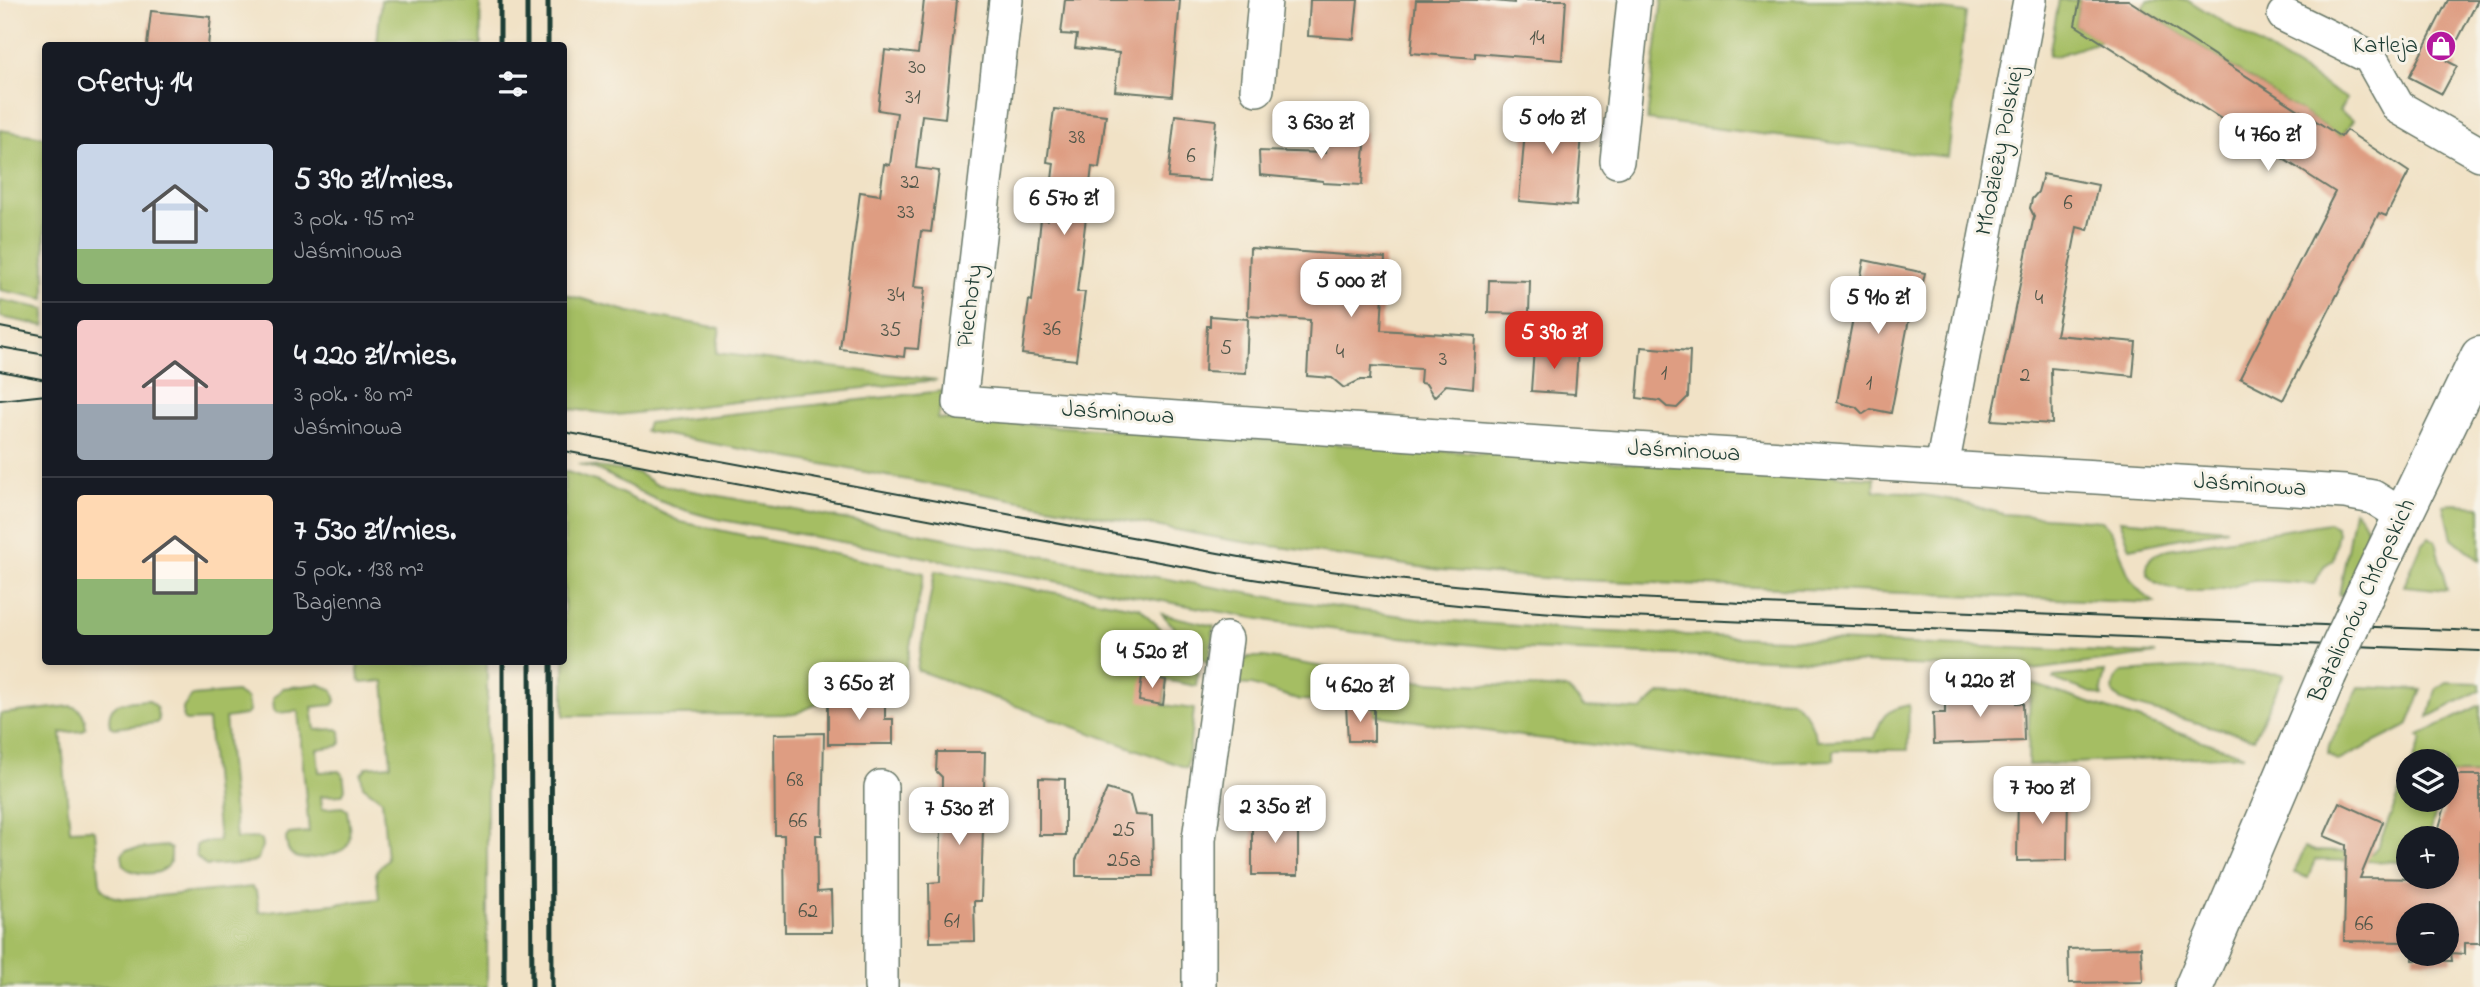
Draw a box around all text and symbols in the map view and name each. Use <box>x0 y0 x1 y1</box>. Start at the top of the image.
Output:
house number: 14 <box>1529 24 1545 54</box>
place label: Katleja <box>2353 29 2418 64</box>
shop icon: Katleja <box>2424 29 2458 63</box>
house number: 30 <box>908 53 926 83</box>
text: Oferty: 14 <box>77 62 192 106</box>
street label: Młodzieży Polskiej <box>1967 62 2036 239</box>
icon: filters <box>494 65 532 103</box>
house number: 31 <box>905 83 921 113</box>
pin: 5 010 zł <box>1480 96 1624 156</box>
pin: 3 630 zł <box>1249 102 1393 161</box>
text: 5 010 zł <box>1519 102 1585 135</box>
text: 3 630 zł <box>1288 107 1354 140</box>
pin: 4 760 zł <box>2196 114 2340 173</box>
text: 4 760 zł <box>2235 119 2301 152</box>
house number: 38 <box>1069 123 1085 153</box>
house number: 6 <box>1186 142 1196 172</box>
text: 5 390 zł/mies. <box>294 159 453 203</box>
house number: 32 <box>900 168 920 198</box>
icon: home <box>133 172 217 256</box>
pin: 6 570 zł <box>992 177 1136 237</box>
text: 6 570 zł <box>1029 183 1099 216</box>
house number: 6 <box>2063 189 2073 219</box>
house number: 33 <box>897 198 915 228</box>
text: 3 pok. · 95 m² <box>294 203 415 236</box>
text: Jaśminowa <box>294 236 402 269</box>
pin: 5 000 zł <box>1279 260 1423 319</box>
street label: Piechoty <box>949 262 994 350</box>
text: 5 000 zł <box>1316 265 1386 298</box>
pin: 5 910 zł <box>1806 276 1950 336</box>
house number: 34 <box>887 281 905 311</box>
text: 5 910 zł <box>1846 282 1910 315</box>
house number: 4 <box>2035 284 2044 314</box>
pin: 5 390 zł <box>1482 312 1626 371</box>
house number: 36 <box>1043 315 1061 345</box>
house number: 35 <box>881 316 901 346</box>
text: 5 390 zł <box>1521 317 1587 350</box>
house number: 5 <box>1220 334 1232 364</box>
text: 4 220 zł/mies. <box>294 335 456 379</box>
house number: 4 <box>1336 338 1345 368</box>
house number: 3 <box>1439 345 1447 375</box>
icon: home <box>133 348 217 432</box>
house number: 1 <box>1661 359 1668 389</box>
house number: 2 <box>2020 361 2030 391</box>
house number: 1 <box>1866 369 1873 399</box>
text: 3 pok. · 80 m² <box>294 379 413 412</box>
street label: Jaśminowa <box>1060 393 1176 435</box>
text: Jaśminowa <box>294 412 402 445</box>
street label: Jaśminowa <box>1627 432 1741 472</box>
street label: Jaśminowa <box>2192 465 2308 507</box>
street label: Batalionów Chłopskich <box>2300 493 2426 710</box>
text: 7 530 zł/mies. <box>294 510 456 554</box>
icon: home <box>133 523 217 607</box>
text: 5 pok. · 138 m² <box>294 554 424 587</box>
text: Bagienna <box>294 587 382 620</box>
pin: 4 520 zł <box>1080 630 1224 690</box>
text: 4 520 zł <box>1117 636 1187 669</box>
pin: 4 220 zł <box>1908 660 2052 719</box>
pin: 3 650 zł <box>787 662 931 722</box>
pin: 4 620 zł <box>1288 664 1432 724</box>
text: 4 220 zł <box>1946 665 2014 698</box>
text: 3 650 zł <box>824 668 894 701</box>
text: 4 620 zł <box>1326 670 1394 703</box>
map controls <box>2396 749 2459 966</box>
button: layers <box>2396 749 2459 812</box>
house number: 68 <box>786 766 804 796</box>
pin: 7 700 zł <box>1970 766 2114 826</box>
text: 7 700 zł <box>2009 772 2075 805</box>
pin: 2 350 zł <box>1203 786 1347 845</box>
pin: 7 530 zł <box>887 788 1031 847</box>
text: 2 350 zł <box>1240 791 1310 824</box>
text: 7 530 zł <box>925 793 993 826</box>
house number: 66 <box>789 807 807 837</box>
house number: 25 <box>1113 816 1135 846</box>
button: + <box>2396 826 2459 889</box>
house number: 25a <box>1107 846 1141 876</box>
house number: 62 <box>798 897 818 927</box>
button: − <box>2396 903 2459 966</box>
house number: 61 <box>944 907 960 937</box>
house number: 66 <box>2355 910 2373 940</box>

